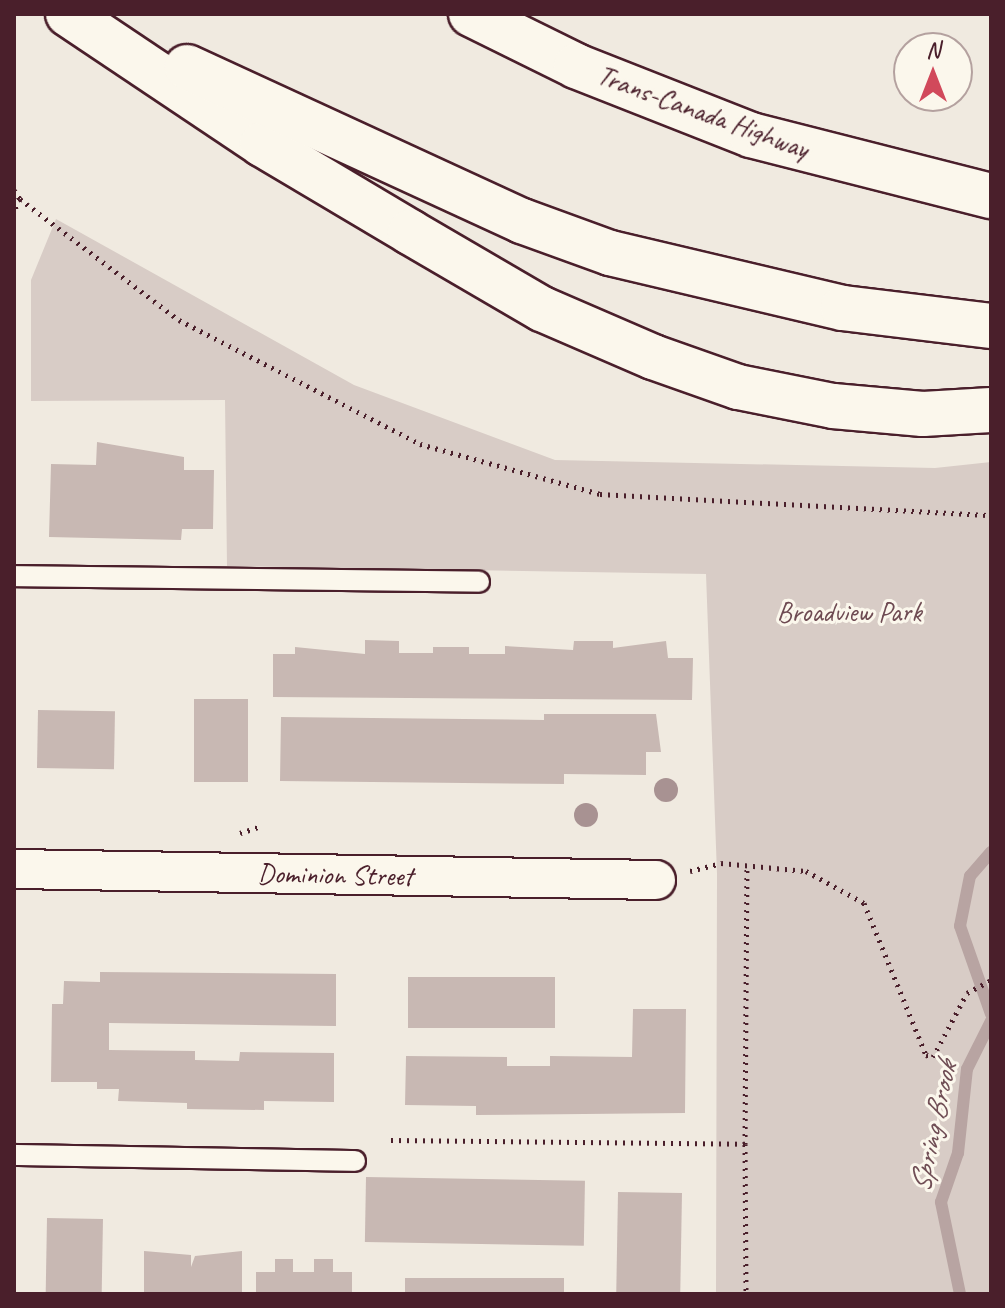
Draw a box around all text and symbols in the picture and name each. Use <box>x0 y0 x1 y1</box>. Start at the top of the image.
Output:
north arrow <box>893 32 973 112</box>
text: N <box>926 36 940 64</box>
street label: Trans-Canada Highway <box>593 58 813 166</box>
park label: Broadview Park <box>776 595 922 629</box>
street label: Dominion Street <box>257 857 413 893</box>
water label: Spring Brook <box>902 1059 964 1195</box>

